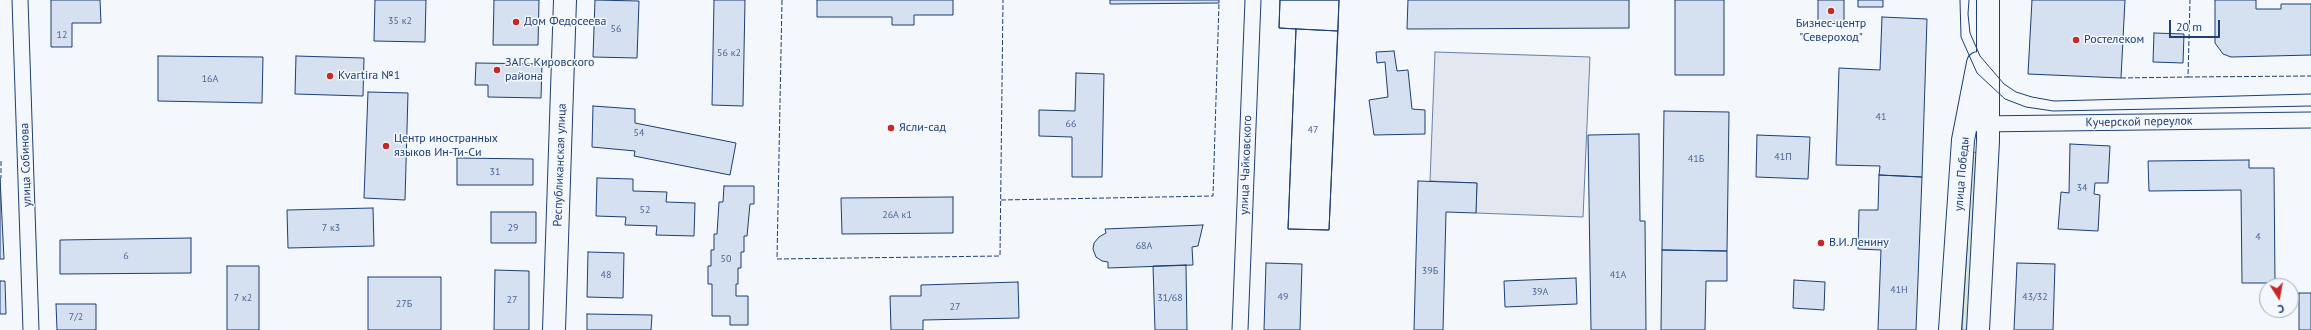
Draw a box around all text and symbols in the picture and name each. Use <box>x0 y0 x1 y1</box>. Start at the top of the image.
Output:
marker: Бизнес-центр "Североход" <box>1826 6 1836 16</box>
scale bar <box>2171 12 2222 38</box>
house number: 35 к2 <box>388 15 412 27</box>
place label: Дом Федосеева <box>524 15 606 29</box>
marker: Дом Федосеева <box>511 17 521 27</box>
place label: Бизнес-центр "Североход" <box>1796 17 1866 45</box>
text: 20 m <box>2176 19 2202 34</box>
house number: 56 <box>611 23 621 35</box>
house number: 12 <box>57 29 67 41</box>
place label: Ростелеком <box>2084 33 2144 47</box>
marker: Ростелеком <box>2071 35 2081 45</box>
house number: 56 к2 <box>717 47 741 59</box>
place label: ЗАГС Кировского района <box>505 56 594 84</box>
marker: ЗАГС Кировского района <box>492 65 502 75</box>
place label: Kvartira №1 <box>338 69 400 83</box>
marker: Kvartira №1 <box>325 71 335 81</box>
house number: 16А <box>202 73 218 85</box>
street label: Республиканская улица <box>551 103 569 227</box>
house number: 41 <box>1876 111 1886 123</box>
street label: Кучерской переулок <box>2085 114 2193 130</box>
street label: улица Чайковского <box>1237 115 1255 215</box>
house number: 66 <box>1066 118 1076 130</box>
place label: Ясли-сад <box>899 121 946 135</box>
street label: улица Собинова <box>17 123 35 207</box>
marker: Ясли-сад <box>886 123 896 133</box>
house number: 47 <box>1308 124 1318 136</box>
house number: 54 <box>634 127 644 139</box>
place label: Центр иностранных языков Ин-Ти-Си <box>394 132 498 160</box>
street label: улица Победы <box>1952 136 1972 212</box>
marker: Центр иностранных языков Ин-Ти-Си <box>381 141 391 151</box>
house number: 41П <box>1774 151 1792 163</box>
house number: 41Б <box>1688 153 1704 165</box>
house number: 31 <box>490 166 500 178</box>
house number: 34 <box>2077 182 2087 194</box>
house number: 52 <box>640 204 650 216</box>
house number: 26А к1 <box>882 209 912 221</box>
house number: 7 к3 <box>322 222 340 234</box>
house number: 29 <box>508 222 518 234</box>
house number: 4 <box>2255 231 2261 243</box>
place label: В.И.Ленину <box>1829 236 1889 250</box>
marker: В.И.Ленину <box>1816 238 1826 248</box>
house number: 68А <box>1136 240 1152 252</box>
house number: 6 <box>123 250 129 262</box>
house number: 50 <box>721 253 731 265</box>
house number: 39Б <box>1422 265 1438 277</box>
house number: 48 <box>601 269 611 281</box>
house number: 41А <box>1610 269 1626 281</box>
north arrow <box>2259 278 2299 318</box>
house number: 41Н <box>1890 284 1908 296</box>
house number: 39А <box>1532 286 1548 298</box>
house number: 49 <box>1278 291 1288 303</box>
house number: 43/32 <box>2022 291 2048 303</box>
house number: 7 к2 <box>234 292 252 304</box>
house number: 31/68 <box>1157 292 1183 304</box>
house number: 27 <box>507 294 517 306</box>
house number: 27Б <box>396 298 412 310</box>
house number: 27 <box>950 301 960 313</box>
text: С <box>2277 301 2285 316</box>
house number: 7/2 <box>69 311 83 323</box>

